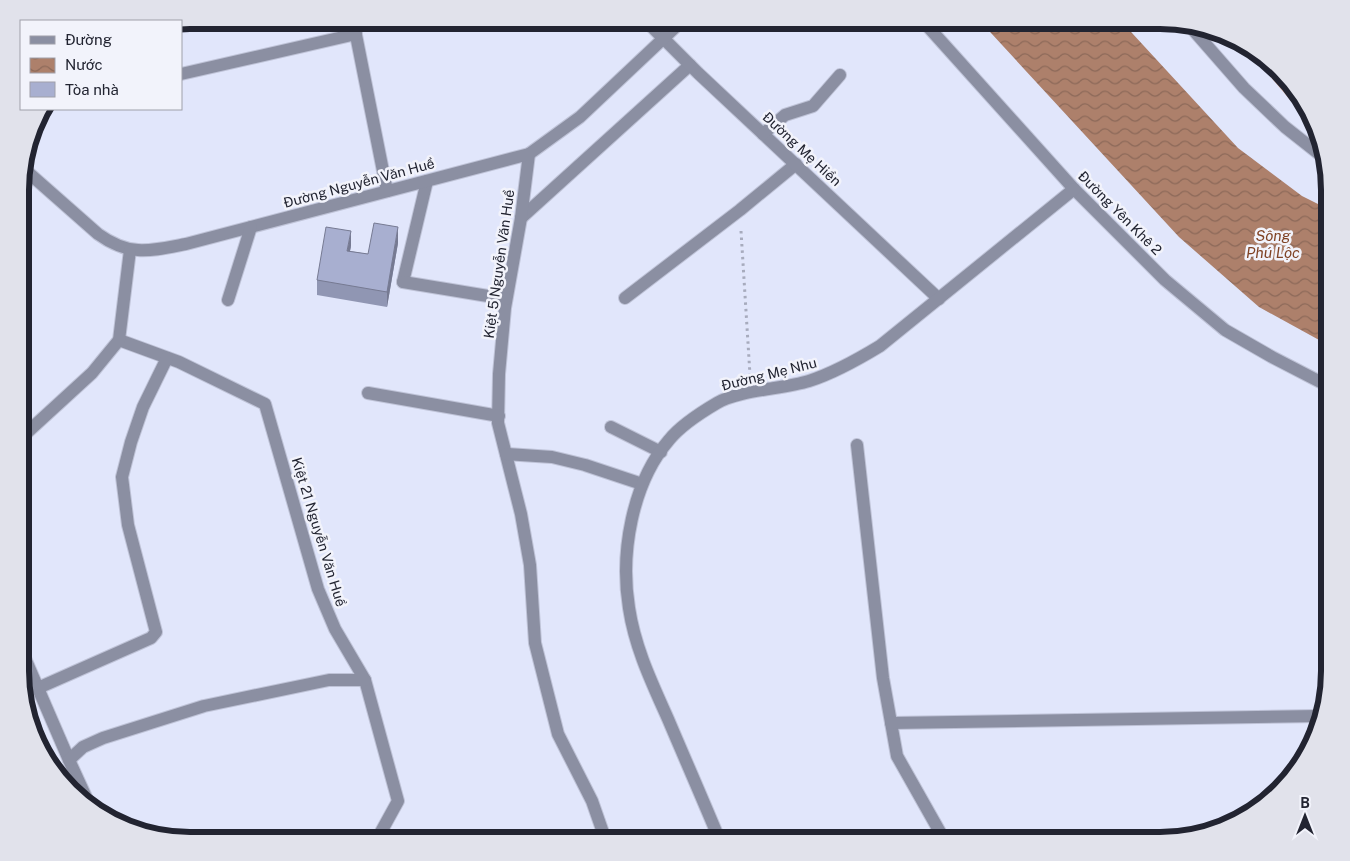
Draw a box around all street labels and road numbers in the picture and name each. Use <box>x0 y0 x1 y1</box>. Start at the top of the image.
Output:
street label: Đường Mẹ Hiền <box>760 109 844 189</box>
street label: Đường Nguyễn Văn Huề <box>282 155 436 211</box>
street label: Đường Yên Khê 2 <box>1075 168 1165 258</box>
street label: Kiệt 5 Nguyễn Văn Huề <box>481 188 517 339</box>
street label: Đường Mẹ Nhu <box>720 354 818 394</box>
street label: Kiệt 21 Nguyễn Văn Huề <box>289 455 349 609</box>

